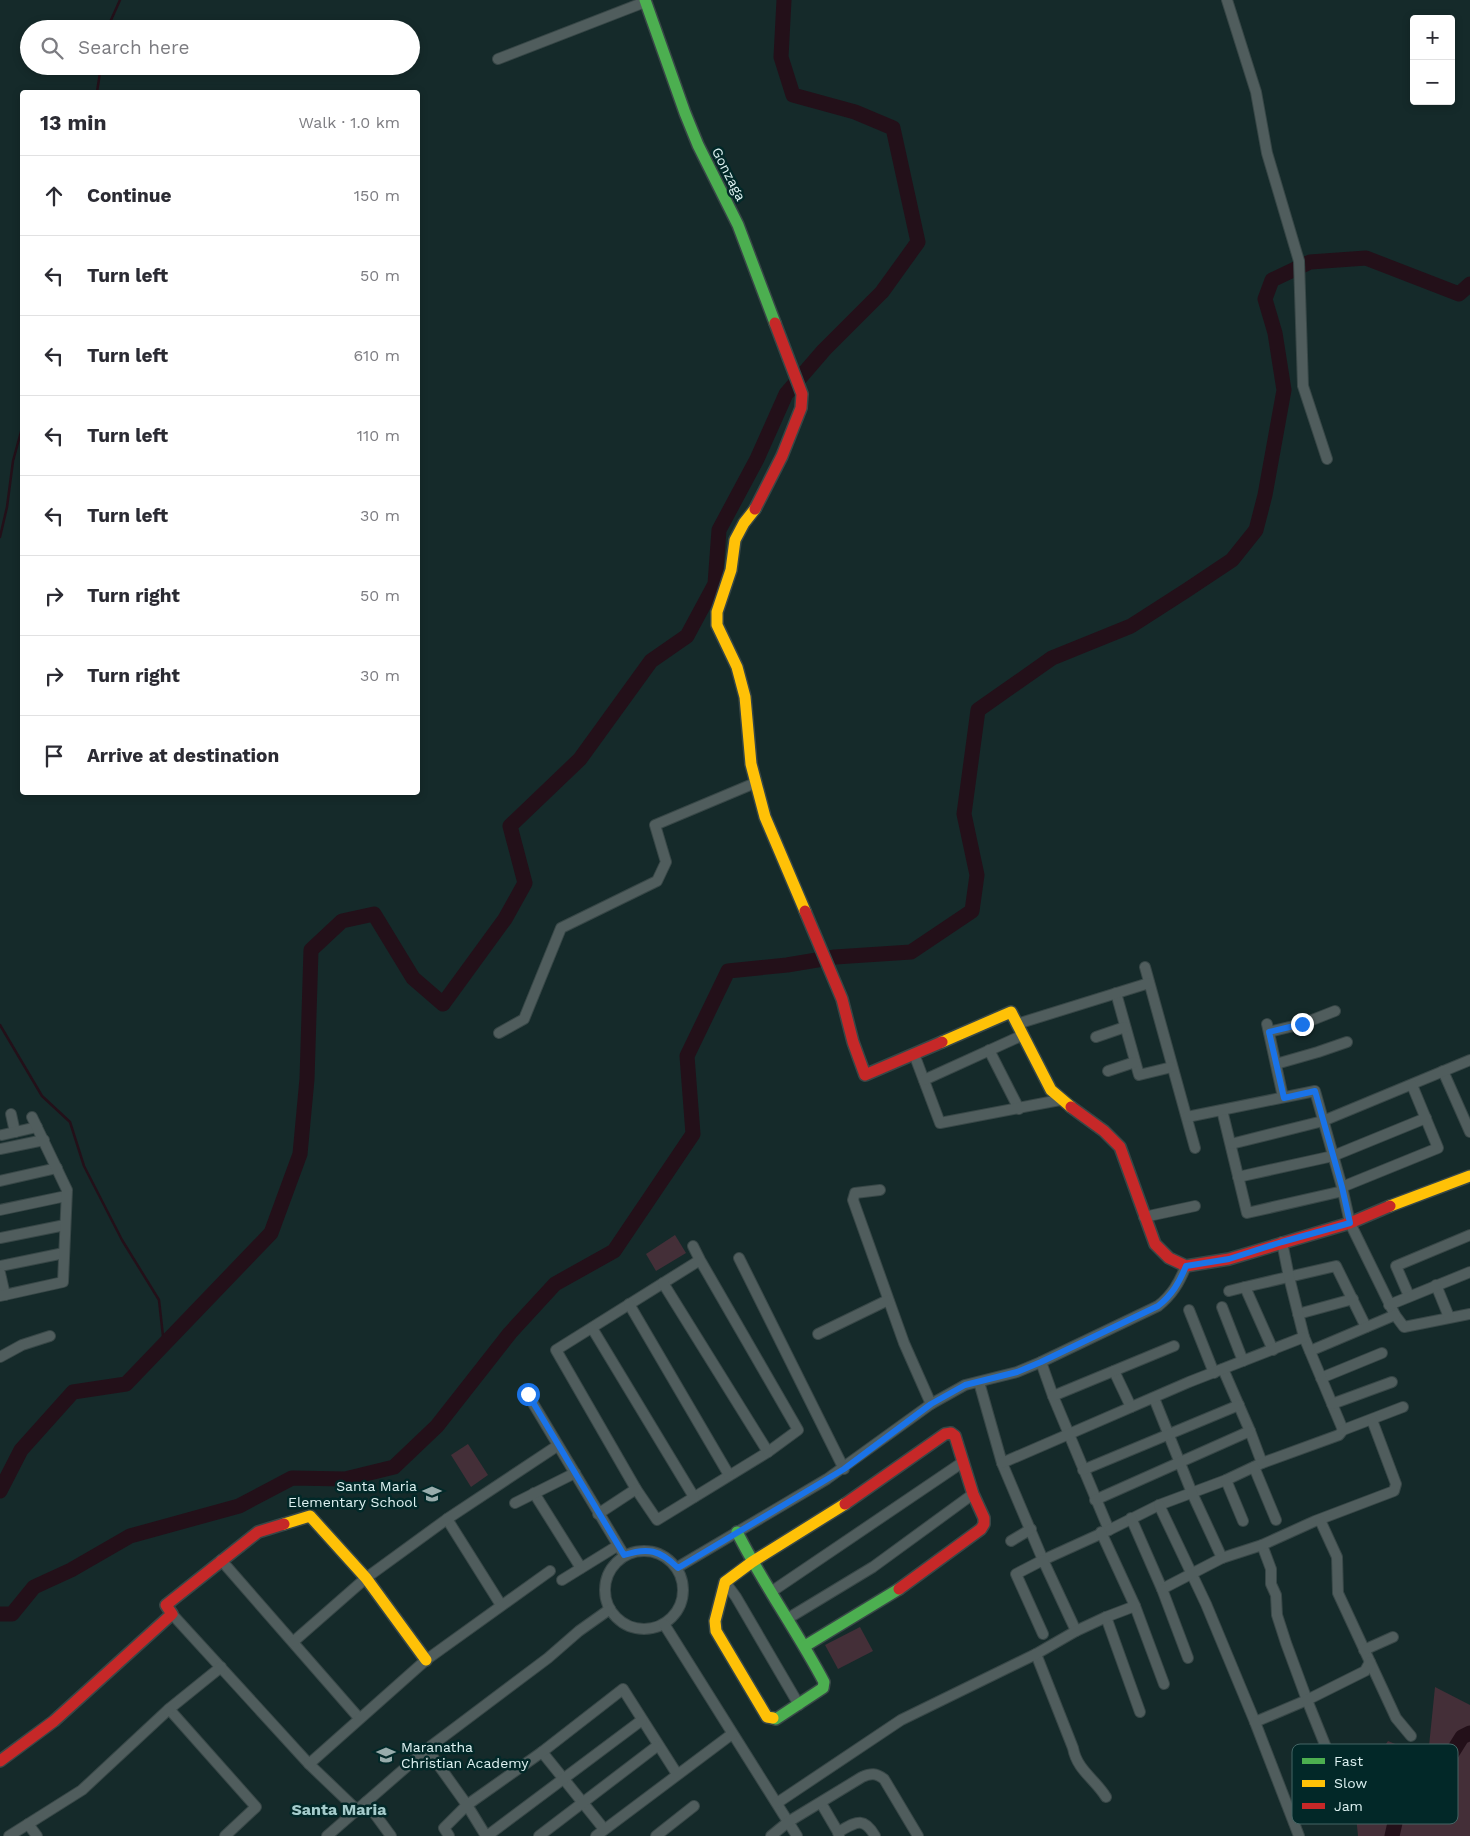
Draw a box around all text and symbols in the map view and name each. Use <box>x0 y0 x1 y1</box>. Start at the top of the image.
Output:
map controls <box>1410 15 1455 105</box>
button: + <box>1410 15 1455 60</box>
search box <box>20 20 420 75</box>
icon: search <box>38 34 66 62</box>
text: Search here <box>78 36 189 59</box>
button: − <box>1410 60 1455 105</box>
text: 13 min <box>40 110 106 135</box>
text: Walk · 1.0 km <box>299 113 400 132</box>
street label: Gonzaga <box>709 145 749 204</box>
icon: ahead <box>40 182 68 210</box>
text: Continue <box>87 184 171 207</box>
text: 150 m <box>354 186 400 205</box>
icon: left <box>40 262 68 290</box>
text: Turn left <box>87 264 168 287</box>
text: 50 m <box>360 266 400 285</box>
icon: left <box>40 342 68 370</box>
text: Turn left <box>87 344 168 367</box>
text: 610 m <box>353 346 400 365</box>
icon: left <box>40 422 68 450</box>
text: Turn left <box>87 424 168 447</box>
text: 110 m <box>357 426 400 445</box>
icon: left <box>40 502 68 530</box>
text: Turn left <box>87 504 168 527</box>
text: 30 m <box>360 506 400 525</box>
icon: right <box>40 582 68 610</box>
text: Turn right <box>87 584 180 607</box>
text: 50 m <box>360 586 400 605</box>
icon: right <box>40 662 68 690</box>
text: Turn right <box>87 664 180 687</box>
text: 30 m <box>360 666 400 685</box>
icon: arrive <box>40 742 68 770</box>
text: Arrive at destination <box>87 744 279 767</box>
route end <box>1291 1013 1314 1036</box>
route start <box>517 1383 540 1406</box>
place label: Santa Maria Elementary School <box>288 1478 418 1510</box>
school or university icon: Santa Maria Elementary School <box>421 1483 443 1505</box>
place label: Maranatha Christian Academy <box>401 1739 529 1771</box>
school or university icon: Maranatha Christian Academy <box>375 1744 397 1766</box>
legend <box>1292 1744 1458 1824</box>
text: Fast <box>1334 1753 1363 1769</box>
text: Slow <box>1334 1775 1367 1791</box>
text: Jam <box>1334 1798 1363 1814</box>
district label: Santa Maria <box>292 1800 387 1819</box>

